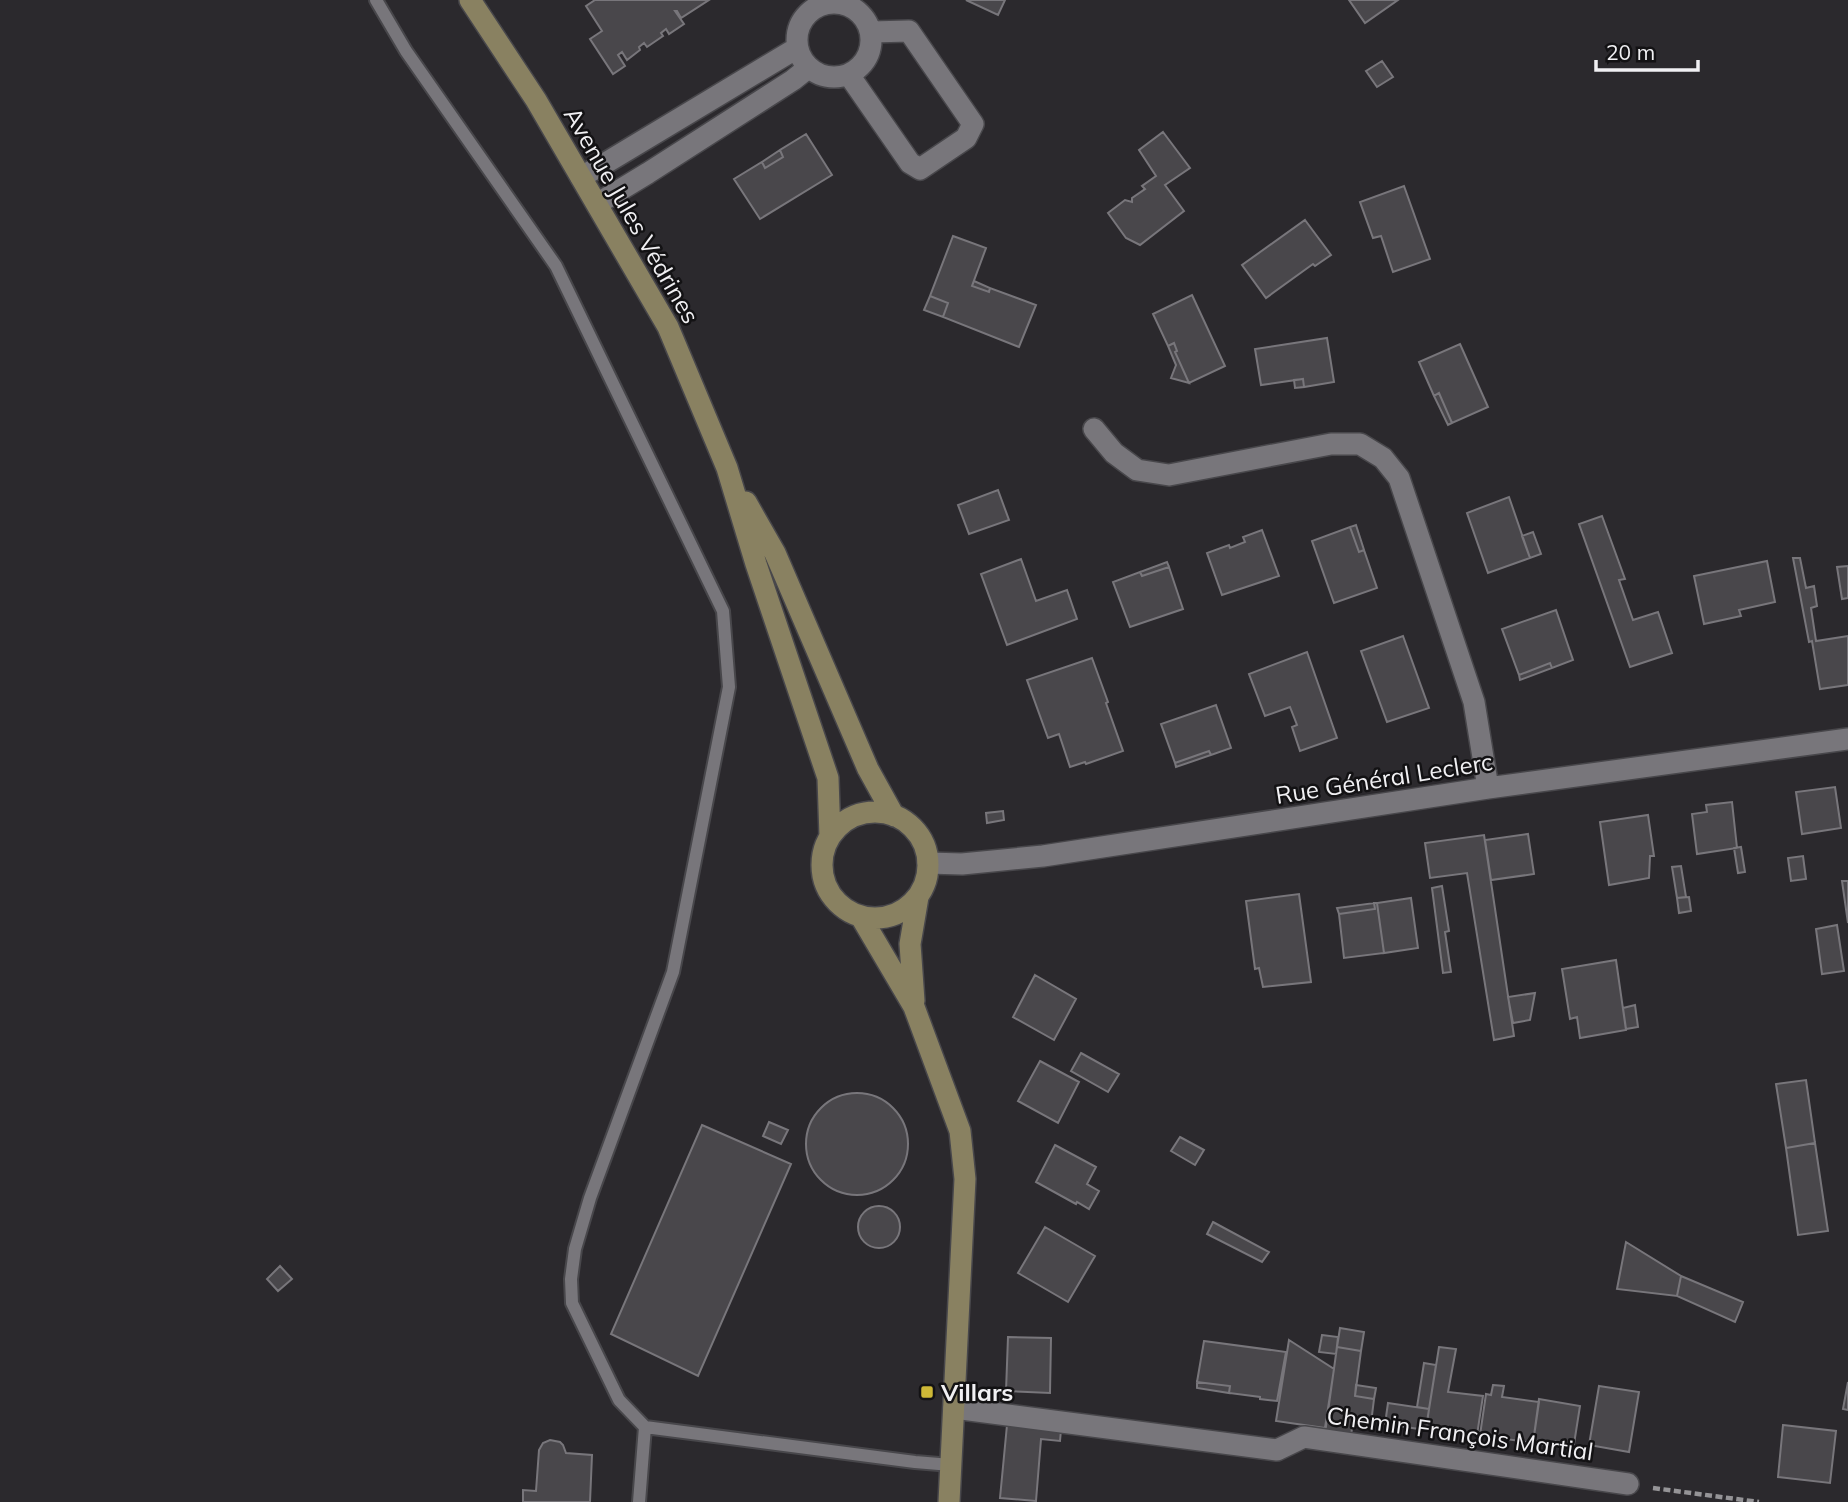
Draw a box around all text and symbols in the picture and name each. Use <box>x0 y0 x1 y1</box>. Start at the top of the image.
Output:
scale bar <box>1596 28 1698 72</box>
text: 20 m <box>1606 39 1655 65</box>
street label: Avenue Jules Védrines <box>558 101 706 329</box>
street label: Rue Général Leclerc <box>1273 746 1495 810</box>
place label: Villars <box>940 1377 1013 1407</box>
marker: Villars <box>919 1384 935 1400</box>
street label: Chemin François Martial <box>1325 1399 1595 1467</box>

